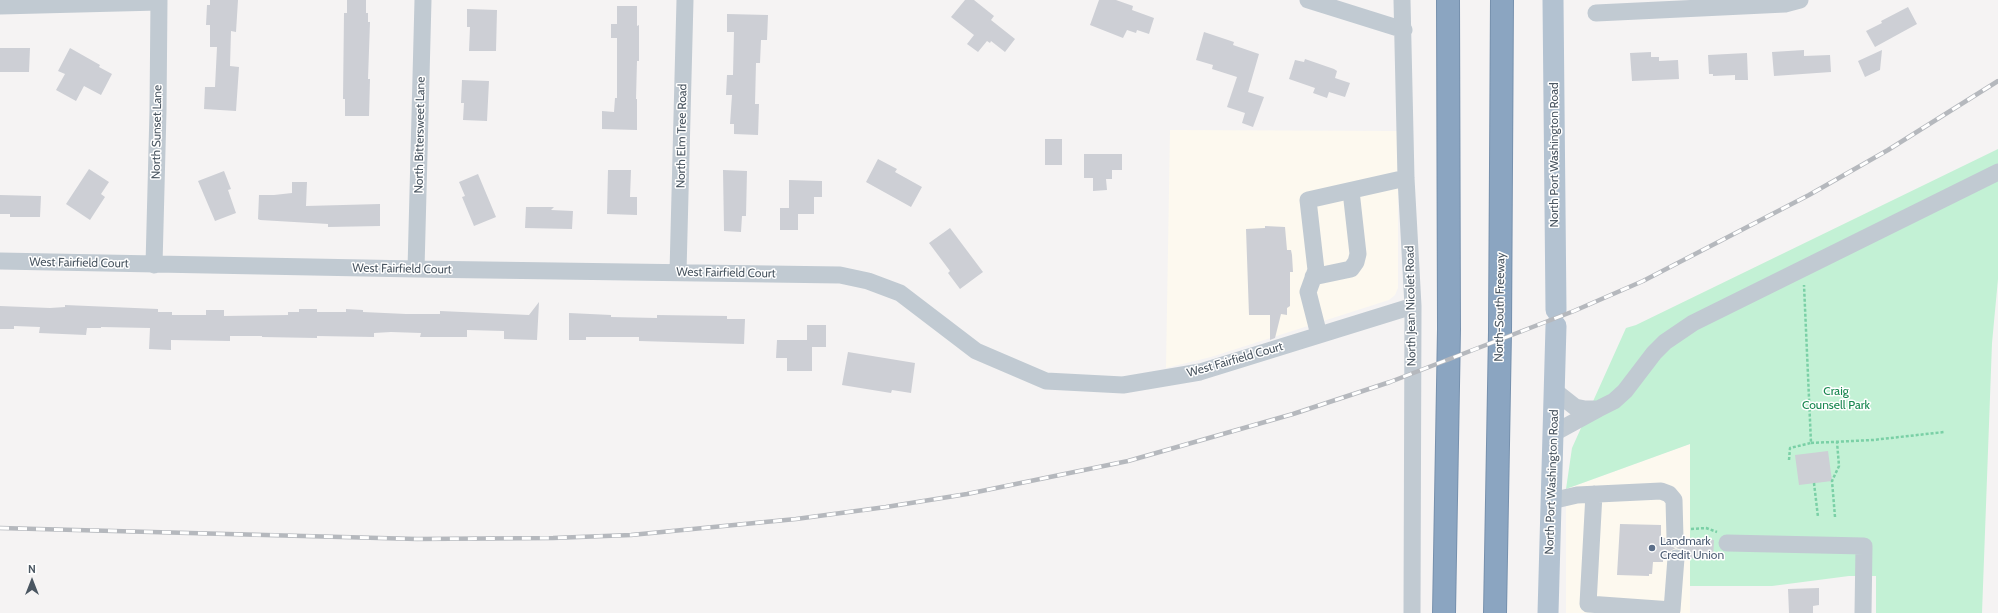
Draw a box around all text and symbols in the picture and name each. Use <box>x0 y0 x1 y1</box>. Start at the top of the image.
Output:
street label: North Bittersweet Lane <box>412 76 428 194</box>
street label: North Port Washington Road <box>1547 82 1561 228</box>
street label: North Elm Tree Road <box>674 84 690 188</box>
street label: North Sunset Lane <box>149 85 165 179</box>
street label: North Jean Nicolet Road <box>1403 246 1419 366</box>
street label: North-South Freeway <box>1492 252 1508 362</box>
street label: West Fairfield Court <box>29 255 129 271</box>
street label: West Fairfield Court <box>352 261 452 277</box>
street label: West Fairfield Court <box>676 265 776 281</box>
street label: West Fairfield Court <box>1185 339 1285 381</box>
park label: Craig Counsell Park <box>1802 384 1870 412</box>
street label: North Port Washington Road <box>1542 409 1562 555</box>
place label: Landmark Credit Union <box>1660 534 1724 562</box>
marker: Landmark Credit Union <box>1647 543 1657 553</box>
north arrow <box>12 561 52 601</box>
text: N <box>28 562 36 576</box>

